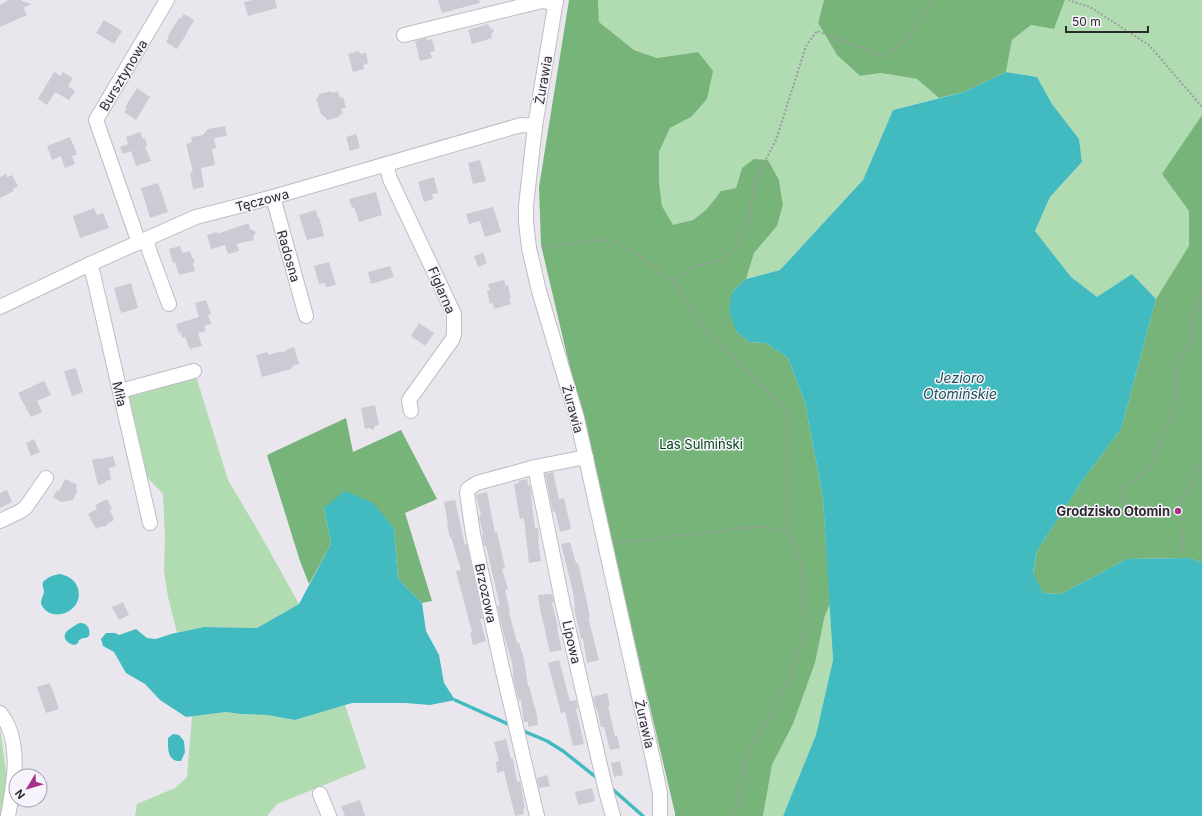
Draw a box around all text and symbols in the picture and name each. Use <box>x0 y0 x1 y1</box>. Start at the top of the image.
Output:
scale bar <box>1066 8 1148 34</box>
text: 50 m <box>1072 14 1101 29</box>
street label: Bursztynowa <box>96 37 150 113</box>
street label: Żurawia <box>531 54 555 106</box>
street label: Tęczowa <box>234 185 290 215</box>
street label: Radosna <box>274 228 304 284</box>
street label: Figlarna <box>425 264 459 316</box>
water label: Jezioro Otomińskie <box>923 369 997 402</box>
street label: Miła <box>109 380 131 408</box>
street label: Żurawia <box>559 383 587 435</box>
park label: Las Sulmiński <box>659 436 743 452</box>
place label: Grodzisko Otomin <box>1056 503 1170 519</box>
marker: Grodzisko Otomin <box>1173 506 1183 516</box>
street label: Brzozowa <box>472 562 500 624</box>
street label: Lipowa <box>559 619 585 665</box>
street label: Żurawia <box>632 698 658 750</box>
north arrow <box>8 768 48 808</box>
text: N <box>12 787 28 802</box>

